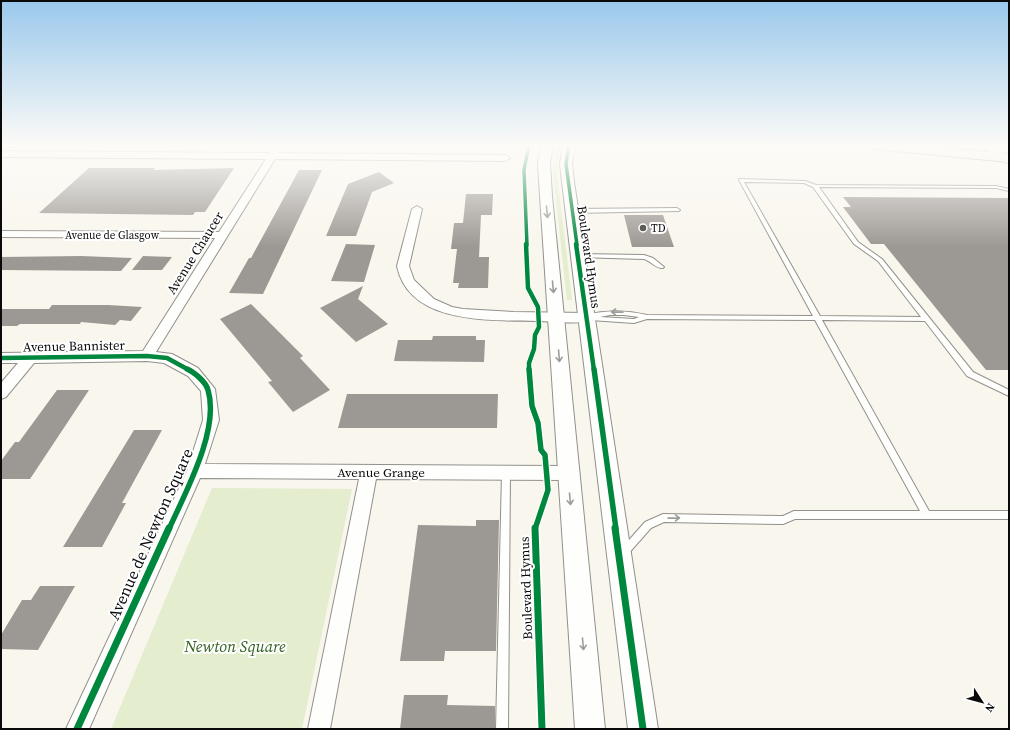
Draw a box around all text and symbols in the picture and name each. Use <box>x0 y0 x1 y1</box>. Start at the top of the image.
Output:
one-way arrow <box>543 205 550 218</box>
street label: Boulevard Hymus <box>573 205 605 310</box>
street label: Avenue Chaucer <box>163 208 227 297</box>
place label: TD <box>651 221 666 236</box>
marker: TD <box>638 223 648 233</box>
street label: Avenue de Glasgow <box>65 228 160 243</box>
one-way arrow <box>550 280 557 293</box>
one-way arrow <box>611 308 624 316</box>
street label: Avenue Bannister <box>23 337 126 355</box>
one-way arrow <box>555 349 562 362</box>
street label: Avenue de Newton Square <box>102 445 198 623</box>
street label: Avenue Grange <box>337 464 425 481</box>
one-way arrow <box>566 492 574 505</box>
one-way arrow <box>667 514 680 522</box>
street label: Boulevard Hymus <box>516 536 536 640</box>
park label: Newton Square <box>183 635 286 657</box>
one-way arrow <box>579 637 586 650</box>
north arrow <box>962 682 1002 722</box>
text: N <box>981 700 998 715</box>

